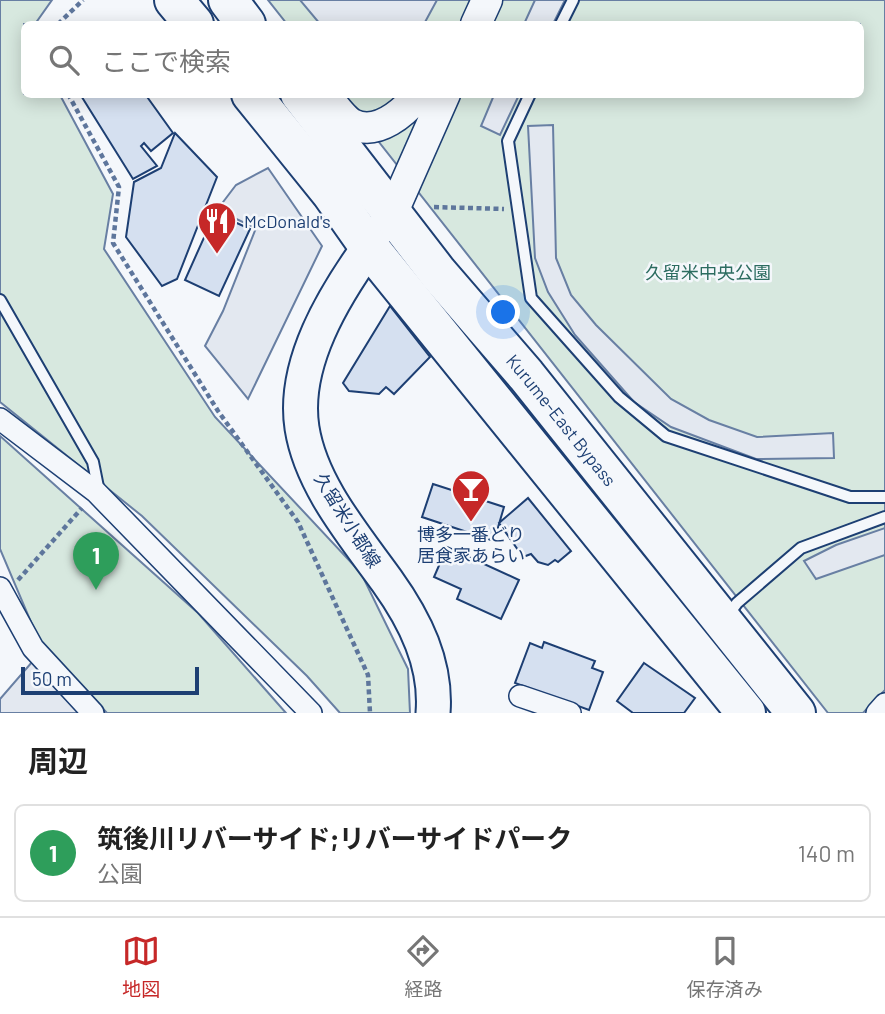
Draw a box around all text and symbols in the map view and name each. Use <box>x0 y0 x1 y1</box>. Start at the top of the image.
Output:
search box <box>21 21 864 98</box>
icon: search <box>45 41 83 79</box>
text: ここで検索 <box>101 45 231 76</box>
restaurant icon: McDonald's <box>196 200 238 255</box>
place label: McDonald's <box>244 210 331 232</box>
park label: 久留米中央公園 <box>645 261 771 283</box>
your location <box>486 295 520 329</box>
street label: Kurume-East Bypass <box>502 349 621 490</box>
street label: 久留米小郡線 <box>310 468 386 572</box>
bar icon: 博多一番どり 居食家あらい <box>450 468 492 523</box>
place label: 博多一番どり 居食家あらい <box>417 523 525 566</box>
pin: 1 <box>73 532 119 590</box>
scale bar <box>21 664 200 696</box>
text: 50 m <box>32 667 72 690</box>
text: 周辺 <box>28 742 88 778</box>
text: 筑後川リバーサイド;リバーサイドパーク <box>97 822 572 853</box>
text: 1 <box>49 839 57 867</box>
text: 140 m <box>798 839 855 867</box>
text: 公園 <box>97 859 143 887</box>
tab: 地図 <box>122 932 160 1001</box>
tab: 経路 <box>404 932 443 1001</box>
tab: 保存済み <box>687 932 763 1001</box>

